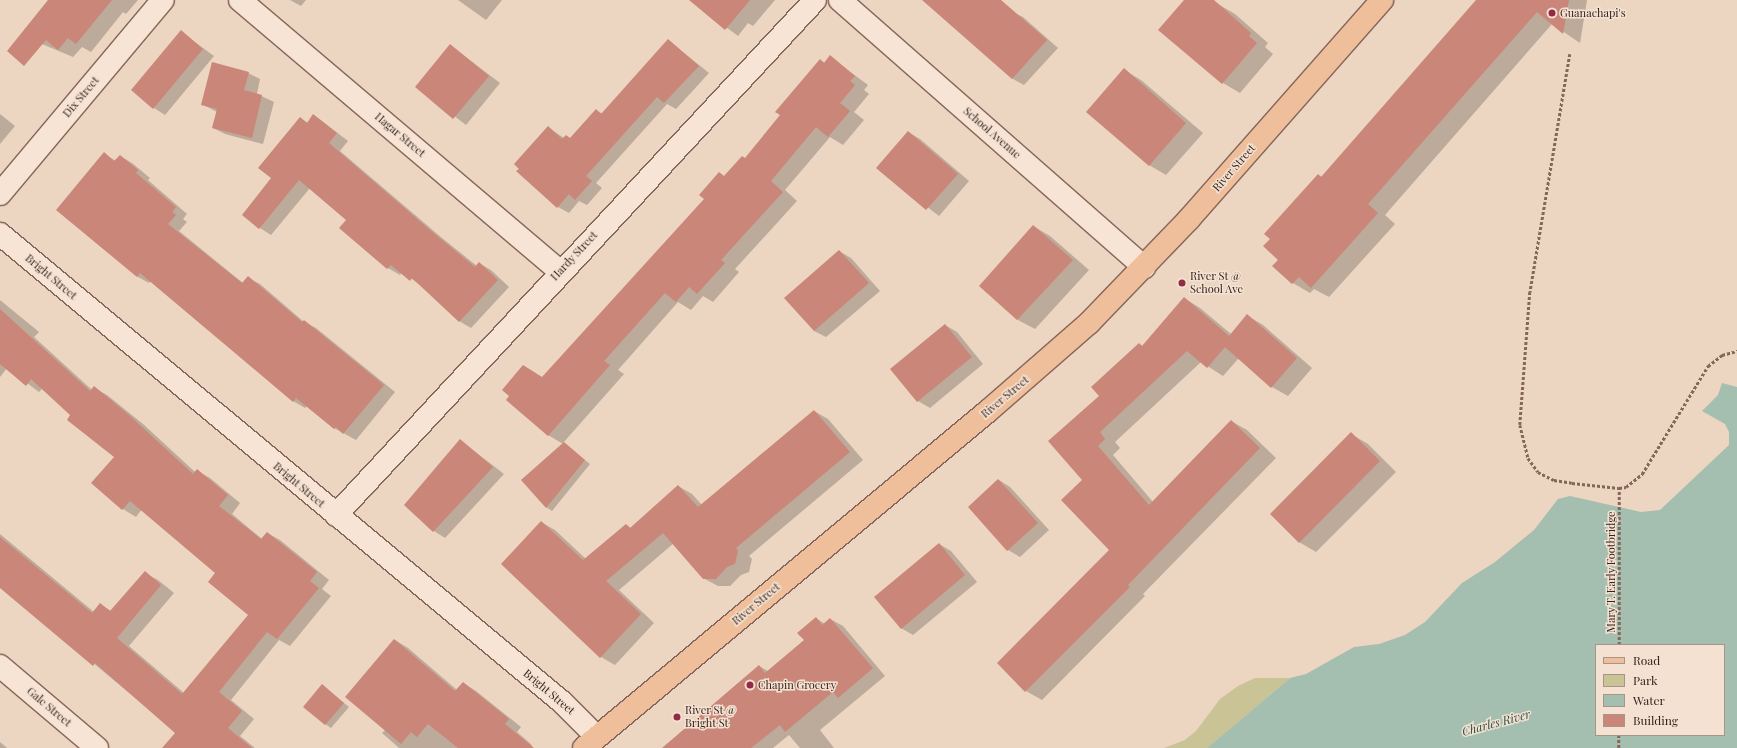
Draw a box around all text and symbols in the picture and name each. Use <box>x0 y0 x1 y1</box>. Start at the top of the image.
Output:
place label: Guanachapi's <box>1560 6 1626 20</box>
marker: Guanachapi's <box>1547 8 1557 18</box>
street label: Dix Street <box>60 74 102 120</box>
street label: School Avenue <box>961 104 1023 162</box>
street label: Hagar Street <box>372 110 428 160</box>
street label: River Street <box>1210 142 1258 194</box>
street label: Hardy Street <box>548 229 600 283</box>
street label: Bright Street <box>22 252 80 302</box>
place label: River St @ School Ave <box>1190 270 1243 296</box>
marker: River St @ School Ave <box>1177 278 1187 288</box>
street label: River Street <box>978 373 1032 421</box>
street label: Bright Street <box>270 460 328 510</box>
street label: Mary T. Early Footbridge <box>1604 511 1618 633</box>
street label: River Street <box>729 580 783 628</box>
legend <box>1595 644 1725 736</box>
text: Road <box>1633 652 1660 668</box>
street label: Bright Street <box>520 667 578 717</box>
text: Park <box>1633 672 1658 688</box>
place label: Chapin Grocery <box>758 678 836 692</box>
marker: Chapin Grocery <box>745 680 755 690</box>
street label: Gale Street <box>24 685 74 729</box>
text: Water <box>1633 692 1665 708</box>
place label: River St @ Bright St <box>685 704 736 730</box>
water label: Charles River <box>1460 707 1532 739</box>
marker: River St @ Bright St <box>672 712 682 722</box>
text: Building <box>1633 712 1678 728</box>

